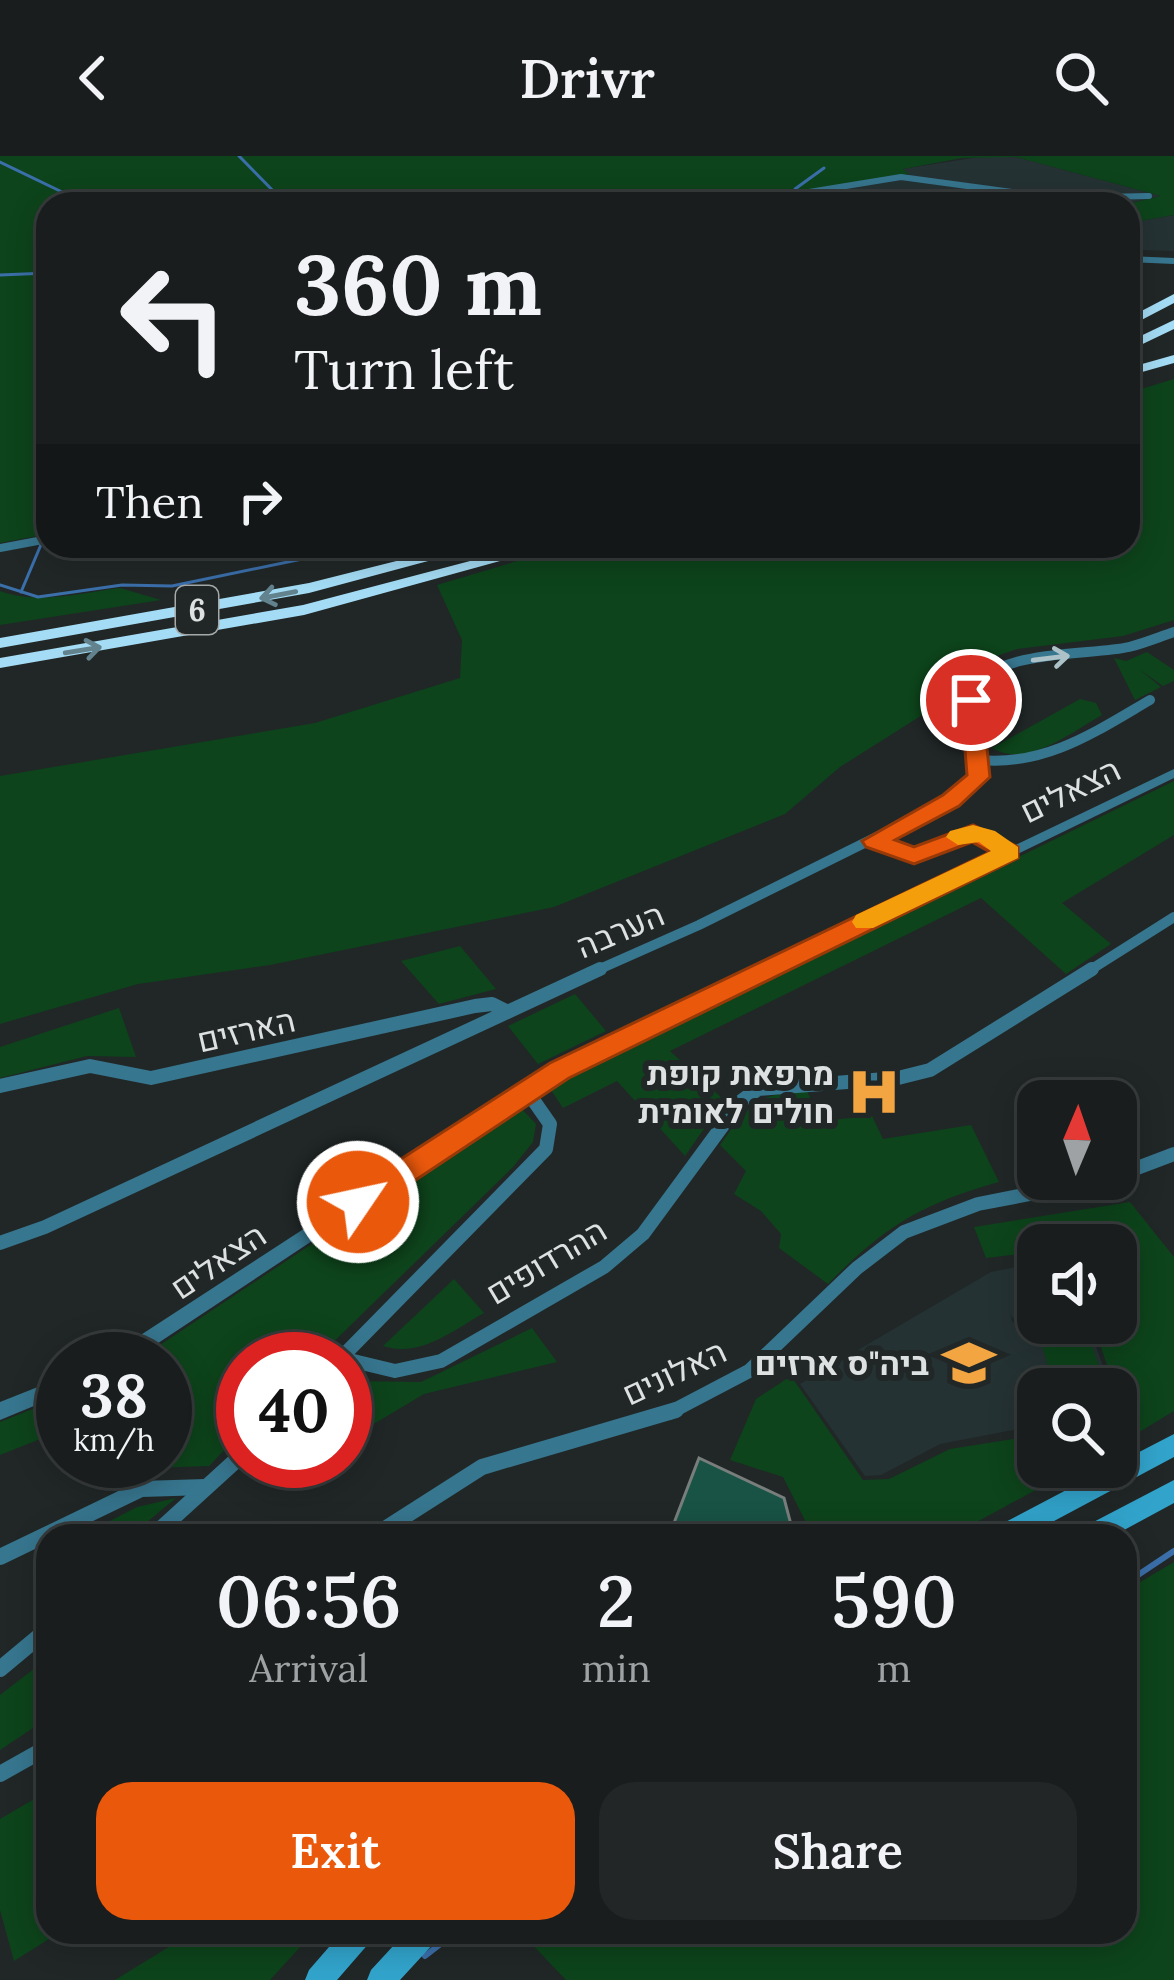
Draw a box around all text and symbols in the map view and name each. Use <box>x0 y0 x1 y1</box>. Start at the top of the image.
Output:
text: Drivr <box>519 44 655 113</box>
icon: back <box>60 45 126 111</box>
icon: search <box>1048 45 1114 111</box>
text: 360 m <box>294 230 542 338</box>
icon: left <box>96 240 252 396</box>
text: Turn left <box>294 335 514 404</box>
icon: right <box>227 468 293 534</box>
text: Then <box>96 473 203 530</box>
one-way arrow <box>259 585 298 607</box>
road number: 6 <box>176 586 218 634</box>
one-way arrow <box>63 637 102 660</box>
one-way arrow <box>1031 646 1070 668</box>
pin <box>920 649 1022 751</box>
icon: arrive <box>938 667 1004 733</box>
street label: הצאלים <box>1013 748 1127 832</box>
street label: הערבה <box>570 893 670 967</box>
street label: הארזים <box>193 998 299 1062</box>
place label: מרפאת קופת חולים לאומית <box>638 1052 834 1132</box>
hospital icon: מרפאת קופת חולים לאומית <box>845 1063 903 1121</box>
north arrow <box>1017 1080 1137 1200</box>
map controls <box>1017 1080 1137 1488</box>
position arrow <box>295 1139 421 1265</box>
street label: ההרדופים <box>478 1209 614 1313</box>
street label: הצאלים <box>162 1214 274 1308</box>
button: sound <box>1017 1224 1137 1344</box>
street label: האלונים <box>615 1330 733 1414</box>
speed limit sign: 40 <box>216 1332 372 1488</box>
school or university icon: ביה"ס ארזים <box>940 1334 998 1392</box>
place label: ביה"ס ארזים <box>755 1342 929 1384</box>
text: 38 <box>80 1357 148 1433</box>
button: search <box>1017 1368 1137 1488</box>
text: km/h <box>73 1421 155 1459</box>
text: 06:56 <box>216 1555 401 1647</box>
text: 2 <box>597 1555 635 1647</box>
text: 590 <box>831 1555 957 1647</box>
text: Arrival <box>249 1643 368 1693</box>
text: min <box>581 1643 651 1693</box>
text: m <box>877 1643 911 1693</box>
button: Exit <box>96 1782 575 1920</box>
button: Share <box>599 1782 1077 1920</box>

